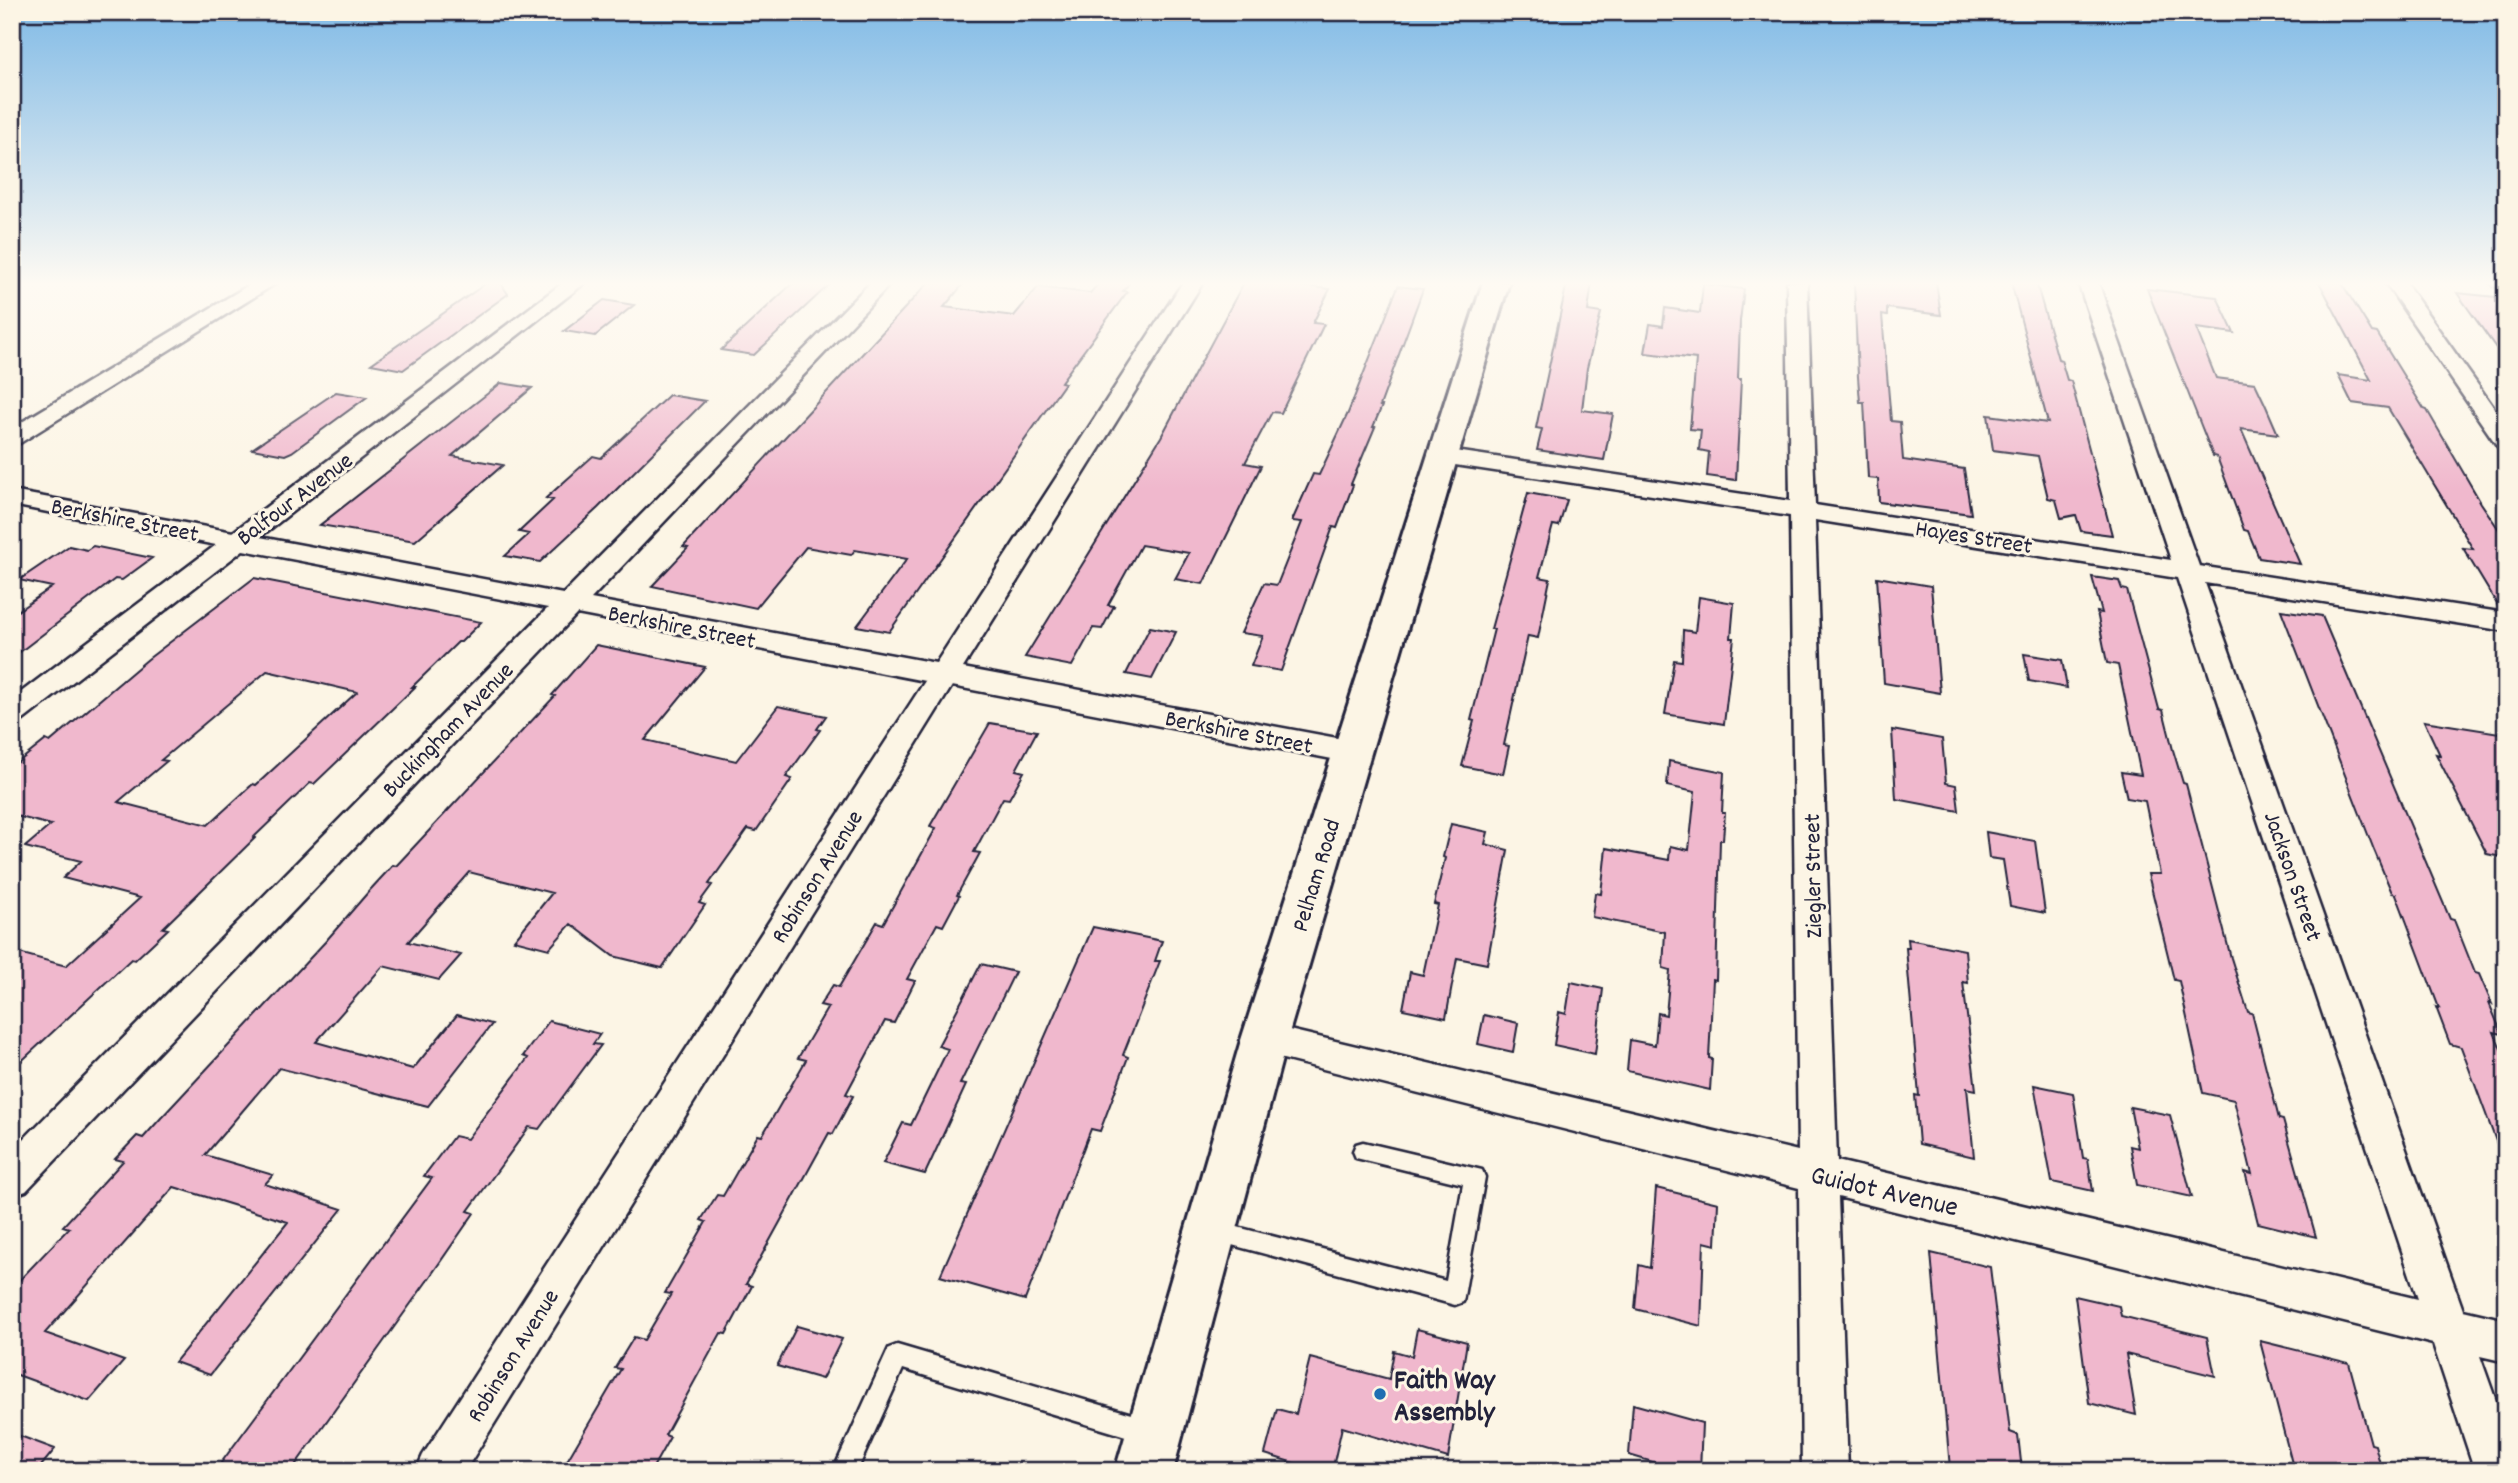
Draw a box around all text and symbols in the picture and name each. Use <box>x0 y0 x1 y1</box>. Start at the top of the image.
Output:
street label: Balfour Avenue <box>231 445 361 555</box>
street label: Berkshire Street <box>48 491 201 553</box>
street label: Hayes Street <box>1913 513 2034 565</box>
street label: Berkshire Street <box>605 598 758 660</box>
street label: Buckingham Avenue <box>375 656 523 807</box>
street label: Berkshire Street <box>1162 703 1315 765</box>
street label: Robinson Avenue <box>764 804 873 951</box>
street label: Jackson Street <box>2253 808 2329 947</box>
street label: Ziegler Street <box>1797 813 1833 939</box>
street label: Pelham Road <box>1285 815 1351 936</box>
street label: Guidot Avenue <box>1806 1157 1962 1230</box>
street label: Robinson Avenue <box>460 1283 569 1430</box>
place label: Faith Way Assembly <box>1394 1363 1497 1435</box>
marker: Faith Way Assembly <box>1372 1386 1388 1402</box>

